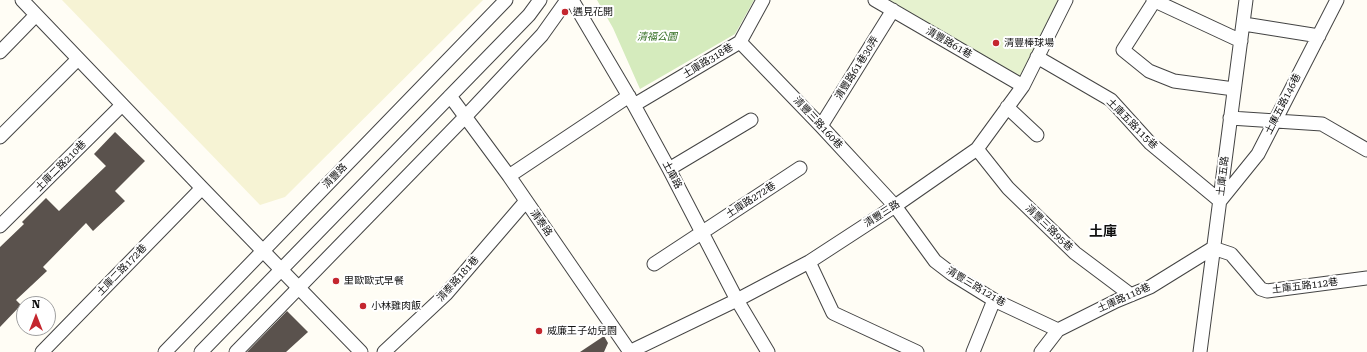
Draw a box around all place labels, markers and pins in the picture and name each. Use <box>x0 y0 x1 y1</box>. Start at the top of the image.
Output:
place label: 遇見花開 <box>573 6 613 18</box>
marker: 遇見花開 <box>560 7 570 17</box>
place label: 清豐棒球場 <box>1004 37 1054 49</box>
marker: 清豐棒球場 <box>991 38 1001 48</box>
place label: 里歐歐式早餐 <box>344 275 404 287</box>
marker: 里歐歐式早餐 <box>331 276 341 286</box>
place label: 小林雞肉飯 <box>371 300 421 312</box>
marker: 小林雞肉飯 <box>358 301 368 311</box>
place label: 威廉王子幼兒園 <box>547 325 617 337</box>
marker: 威廉王子幼兒園 <box>534 326 544 336</box>

